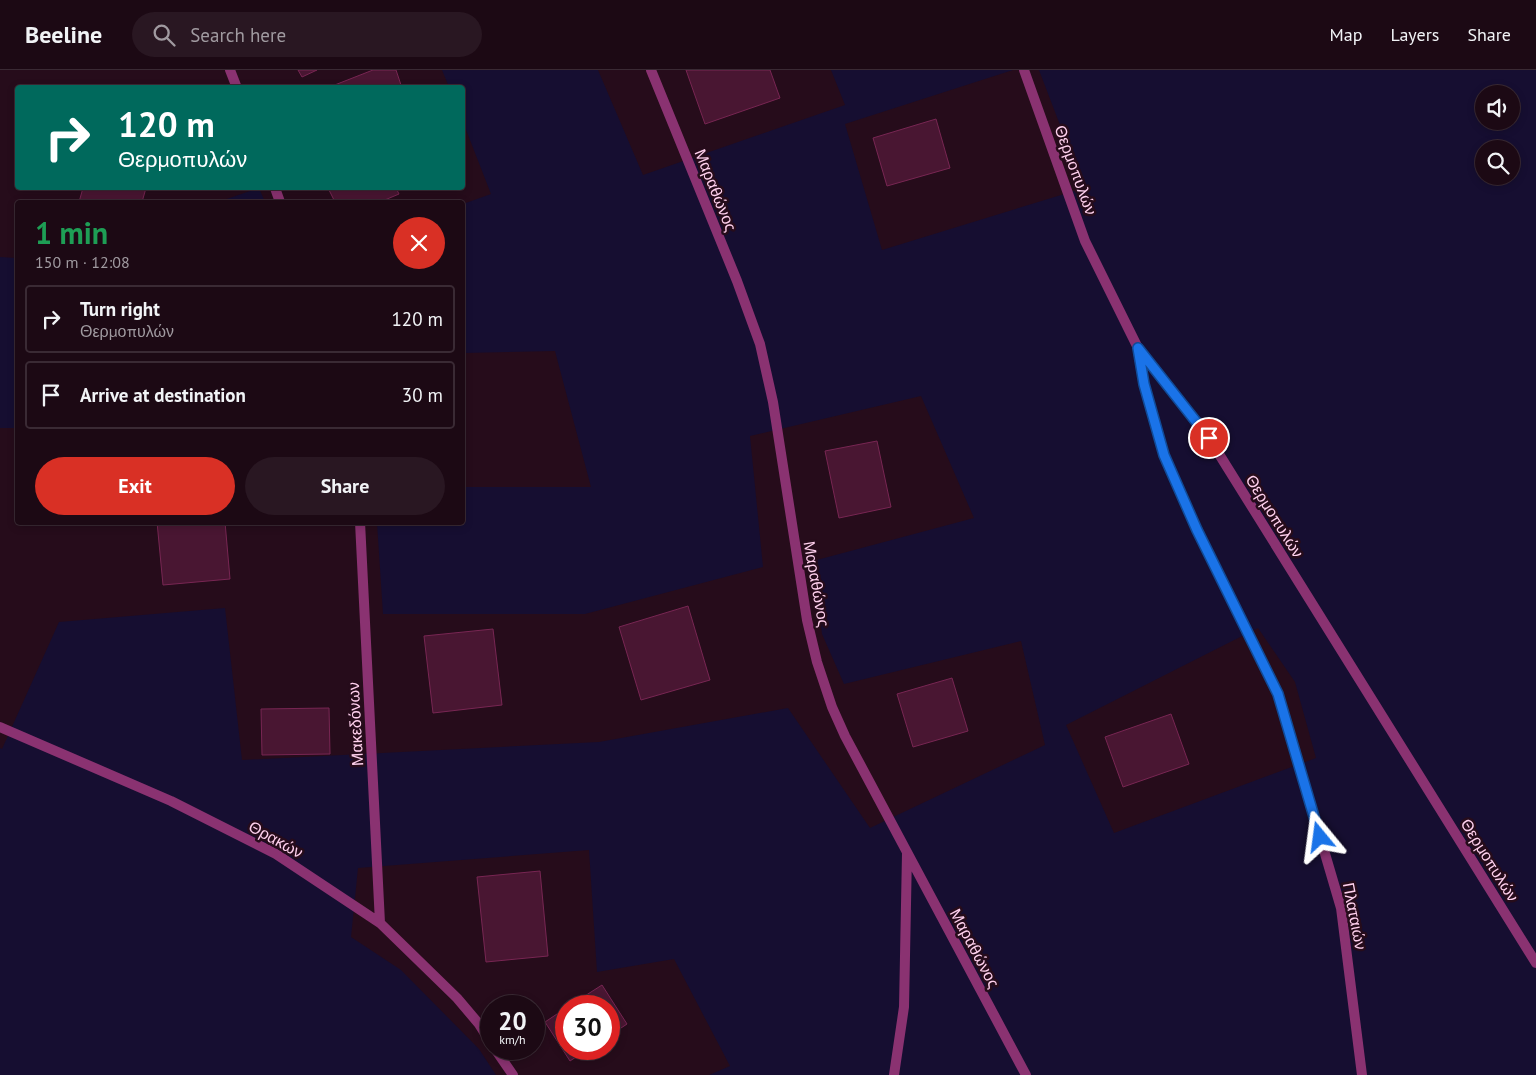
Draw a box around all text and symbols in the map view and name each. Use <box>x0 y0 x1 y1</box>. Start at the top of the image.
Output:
search box <box>132 12 482 57</box>
text: Beeline <box>25 19 102 50</box>
icon: search <box>150 21 178 49</box>
text: Search here <box>190 23 286 47</box>
text: Map <box>1330 23 1362 46</box>
text: Layers <box>1390 23 1439 46</box>
text: Share <box>1467 23 1511 46</box>
map controls <box>1475 85 1520 185</box>
button: sound <box>1475 85 1520 130</box>
text: 120 m <box>118 101 215 147</box>
icon: right <box>35 105 100 170</box>
street label: Θερμοπυλών <box>1051 122 1101 218</box>
button: search <box>1475 140 1520 185</box>
text: Θερμοπυλών <box>118 145 247 173</box>
street label: Μαραθώνος <box>690 146 742 234</box>
text: 1 min <box>35 213 108 252</box>
button: close <box>393 217 445 269</box>
text: 150 m · 12:08 <box>35 252 130 272</box>
text: Turn right <box>80 297 160 321</box>
icon: right <box>37 305 65 333</box>
text: 120 m <box>391 307 443 331</box>
text: Θερμοπυλών <box>80 321 174 341</box>
icon: arrive <box>37 381 65 409</box>
text: Arrive at destination <box>80 383 246 407</box>
text: 30 m <box>402 383 443 407</box>
pin <box>1188 417 1230 459</box>
icon: arrive <box>1195 424 1223 452</box>
button: Exit <box>35 457 235 515</box>
button: Share <box>245 457 445 515</box>
street label: Θερμοπυλών <box>1242 471 1308 561</box>
street label: Μαραθώνος <box>800 539 834 629</box>
street label: Μακεδόνων <box>343 682 367 766</box>
position arrow <box>1293 810 1345 862</box>
street label: Θερμοπυλών <box>1457 815 1523 905</box>
street label: Θρακών <box>245 816 307 862</box>
street label: Πλαταιών <box>1339 881 1371 951</box>
street label: Μαραθώνος <box>946 905 1004 991</box>
speed limit sign: 30 <box>555 995 620 1060</box>
text: 20 <box>498 1005 527 1037</box>
text: km/h <box>499 1032 526 1047</box>

